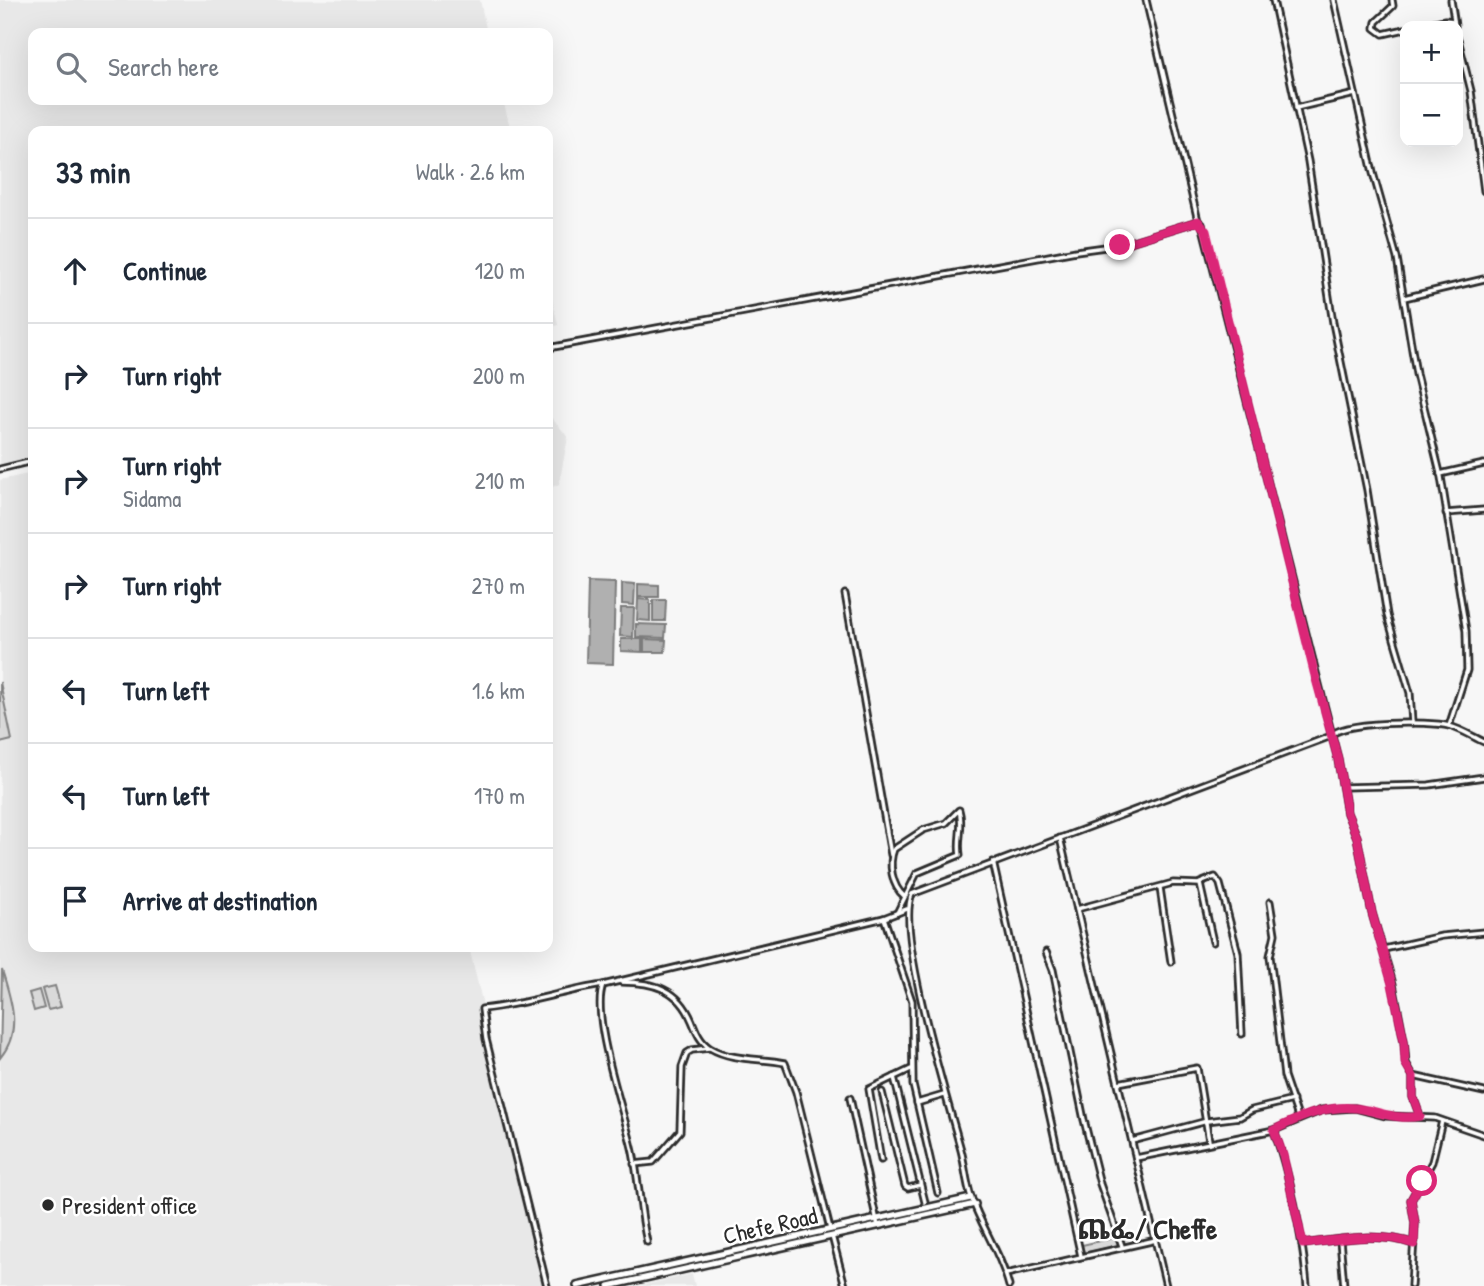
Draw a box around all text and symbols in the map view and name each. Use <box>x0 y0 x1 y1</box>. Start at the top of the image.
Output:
map controls <box>1400 21 1463 147</box>
button: + <box>1400 21 1463 84</box>
search box <box>28 28 553 105</box>
icon: search <box>52 48 90 86</box>
text: Search here <box>108 49 219 84</box>
button: − <box>1400 84 1463 147</box>
text: 33 min <box>56 152 130 192</box>
text: Walk · 2.6 km <box>416 156 525 187</box>
route end <box>1104 229 1135 260</box>
icon: ahead <box>56 252 94 290</box>
text: Continue <box>123 253 207 288</box>
text: 120 m <box>475 255 525 286</box>
icon: right <box>56 357 94 395</box>
text: Turn right <box>123 358 221 393</box>
text: 200 m <box>473 360 525 391</box>
text: Turn right <box>123 448 221 483</box>
icon: right <box>56 462 94 500</box>
text: 210 m <box>475 465 525 496</box>
text: Sidama <box>123 483 181 514</box>
icon: right <box>56 567 94 605</box>
text: Turn right <box>123 568 221 603</box>
text: 270 m <box>472 570 525 601</box>
icon: left <box>56 672 94 710</box>
text: Turn left <box>123 673 209 708</box>
text: 1.6 km <box>472 675 525 706</box>
icon: left <box>56 777 94 815</box>
text: Turn left <box>123 778 209 813</box>
text: 170 m <box>474 780 525 811</box>
icon: arrive <box>56 882 94 920</box>
text: Arrive at destination <box>123 883 318 918</box>
route start <box>1406 1165 1437 1196</box>
place label: President office <box>62 1189 197 1221</box>
marker: President office <box>40 1197 56 1213</box>
street label: Chefe Road <box>720 1199 820 1251</box>
district label: ጨፌ/ Cheffe <box>1077 1210 1218 1248</box>

